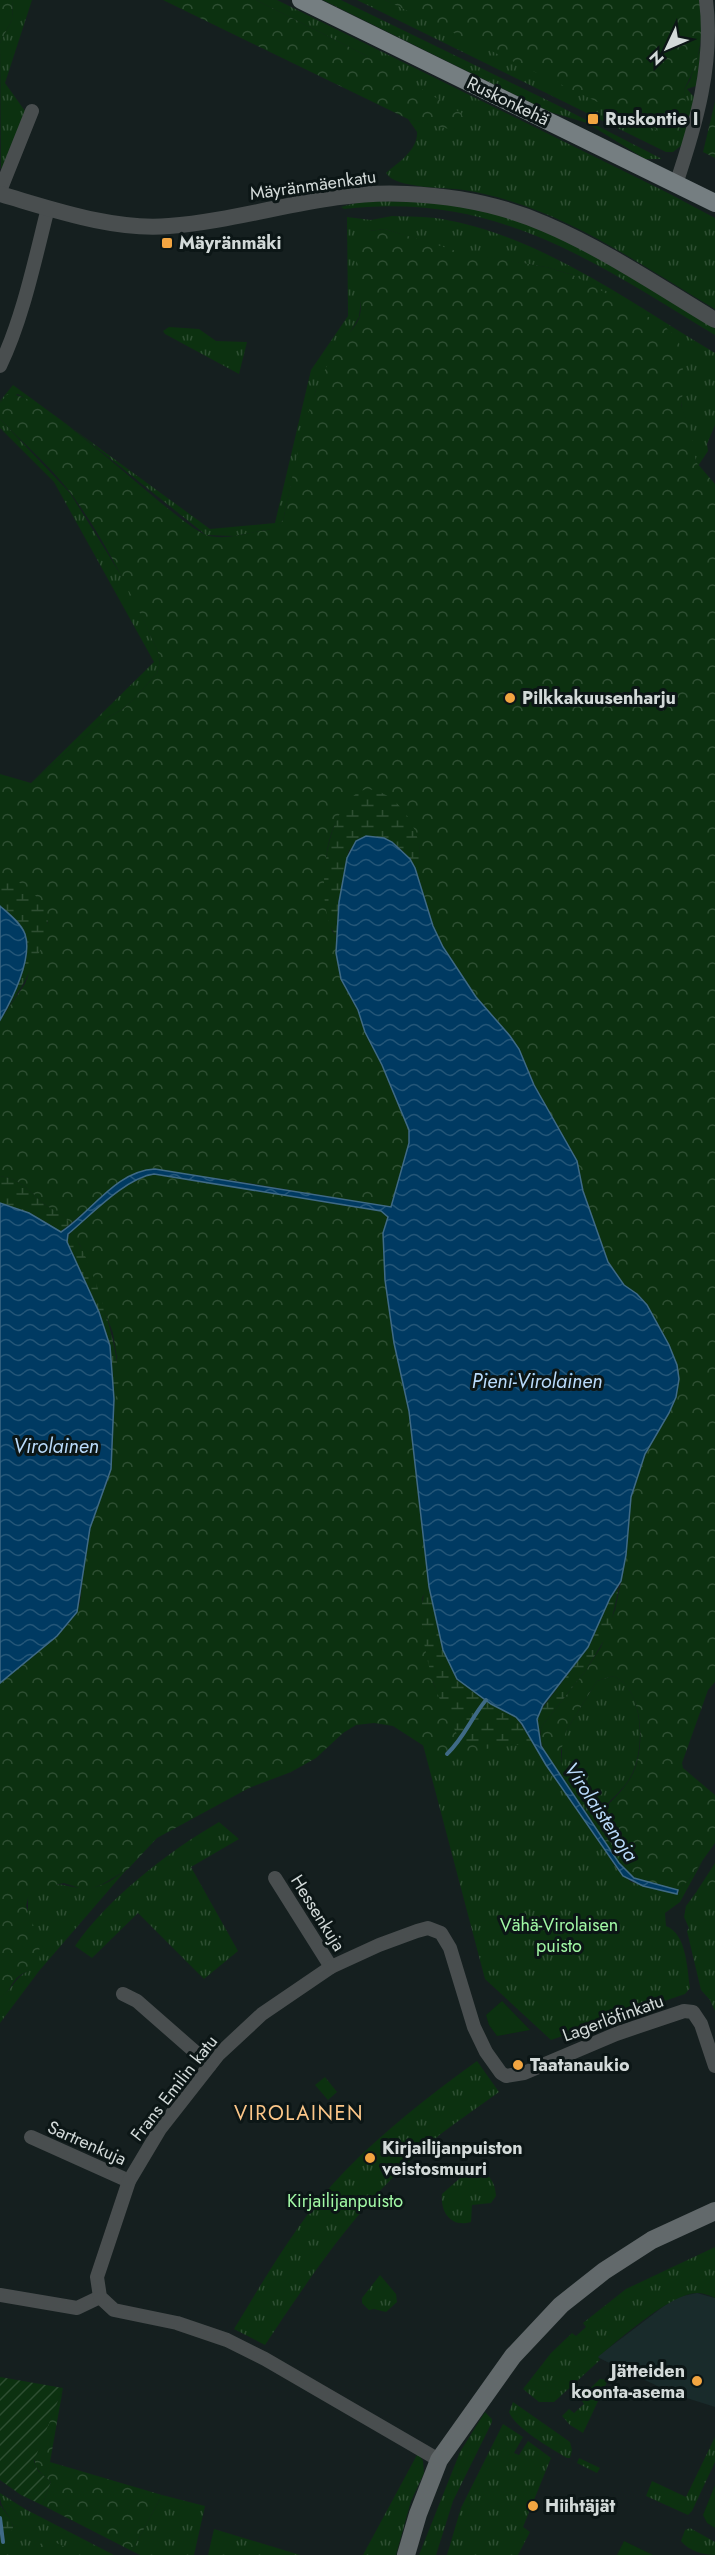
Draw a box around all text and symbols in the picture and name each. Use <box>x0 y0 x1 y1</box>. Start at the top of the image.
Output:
north arrow <box>637 18 697 78</box>
text: N <box>644 46 669 71</box>
street label: Ruskonkehä <box>462 70 554 132</box>
place label: Ruskontie I <box>605 106 698 132</box>
marker: Ruskontie I <box>586 112 600 126</box>
street label: Mäyränmäenkatu <box>248 163 378 207</box>
place label: Mäyränmäki <box>179 230 282 256</box>
marker: Mäyränmäki <box>160 236 174 250</box>
place label: Pilkkakuusenharju <box>522 685 676 711</box>
marker: Pilkkakuusenharju <box>503 691 517 705</box>
water label: Pieni-Virolainen <box>472 1367 602 1396</box>
water label: Virolainen <box>13 1432 99 1461</box>
water label: Virolaistenoja <box>557 1756 645 1868</box>
street label: Hessenkuja <box>284 1870 352 1956</box>
park label: Vähä-Virolaisen puisto <box>500 1912 618 1959</box>
street label: Lagerlöfinkatu <box>559 1988 667 2048</box>
street label: Frans Emilin katu <box>124 2029 224 2147</box>
place label: Taatanaukio <box>530 2052 630 2078</box>
marker: Taatanaukio <box>511 2058 525 2072</box>
district label: VIROLAINEN <box>234 2099 364 2128</box>
street label: Sartrenkuja <box>43 2114 131 2172</box>
place label: Kirjailijanpuiston veistosmuuri <box>381 2135 523 2182</box>
marker: Kirjailijanpuiston veistosmuuri <box>363 2151 377 2165</box>
park label: Kirjailijanpuisto <box>287 2188 403 2214</box>
place label: Jätteiden koonta-asema <box>571 2358 685 2405</box>
marker: Jätteiden koonta-asema <box>690 2374 704 2388</box>
place label: Hiihtäjät <box>545 2493 616 2519</box>
marker: Hiihtäjät <box>526 2499 540 2513</box>

